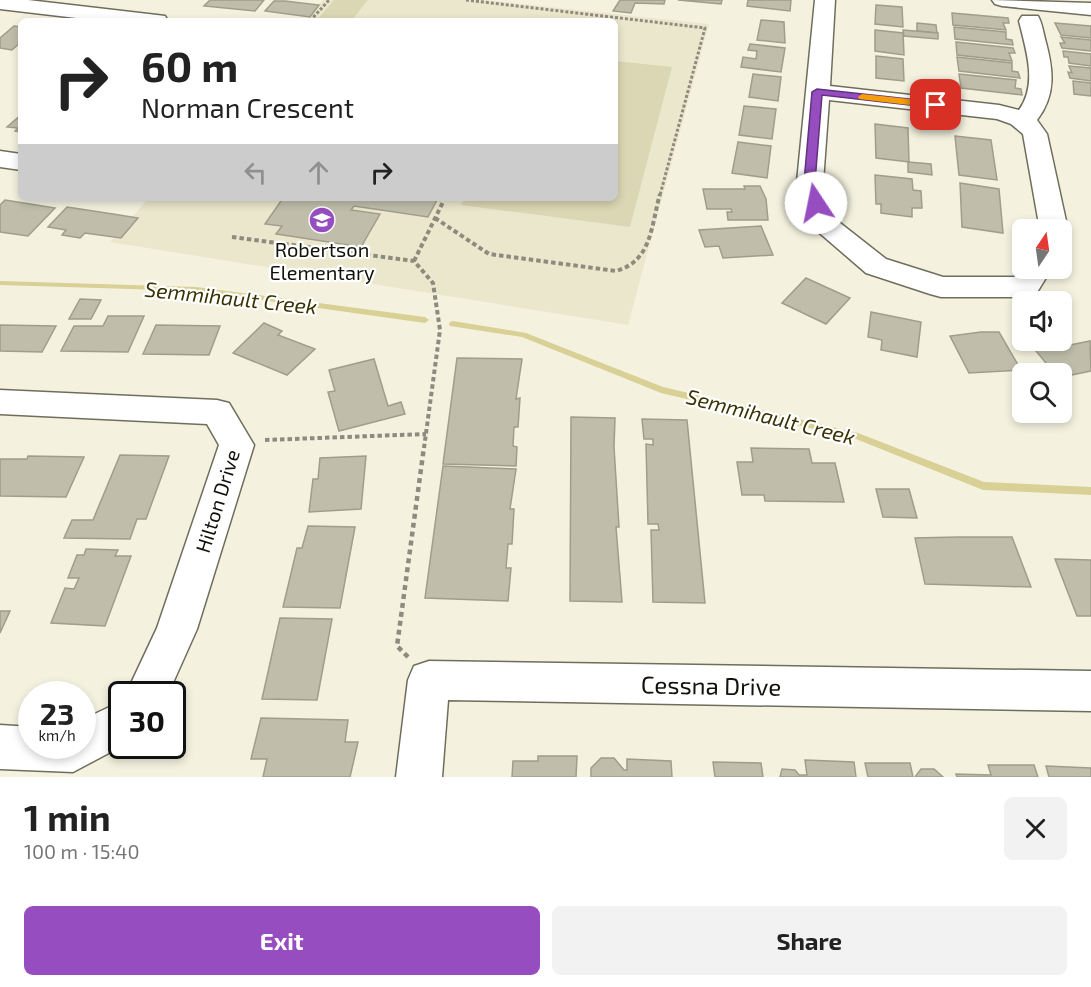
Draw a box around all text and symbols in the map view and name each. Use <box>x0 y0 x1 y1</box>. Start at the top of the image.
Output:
text: 60 m <box>141 40 238 90</box>
icon: right <box>42 42 120 120</box>
pin <box>910 79 961 130</box>
icon: arrive <box>919 88 952 121</box>
text: Norman Crescent <box>141 91 354 123</box>
icon: left <box>239 156 272 189</box>
icon: ahead <box>302 156 335 189</box>
icon: right <box>365 156 398 189</box>
position arrow <box>784 171 848 235</box>
school or university icon: Robertson Elementary <box>307 205 337 235</box>
north arrow <box>1012 219 1072 279</box>
map controls <box>1012 219 1072 423</box>
place label: Robertson Elementary <box>270 237 375 284</box>
water label: Semmihault Creek <box>144 276 318 318</box>
button: sound <box>1012 291 1072 351</box>
button: search <box>1012 363 1072 423</box>
water label: Semmihault Creek <box>684 383 858 449</box>
street label: Hilton Drive <box>190 446 244 556</box>
street label: Cessna Drive <box>641 669 781 701</box>
speed limit sign: 30 <box>108 681 186 759</box>
text: 23 <box>40 695 74 731</box>
text: km/h <box>38 726 76 744</box>
text: 1 min <box>24 795 111 838</box>
button: close <box>1004 797 1067 860</box>
text: 100 m · 15:40 <box>24 839 139 863</box>
button: Exit <box>24 906 540 975</box>
button: Share <box>552 906 1067 975</box>

